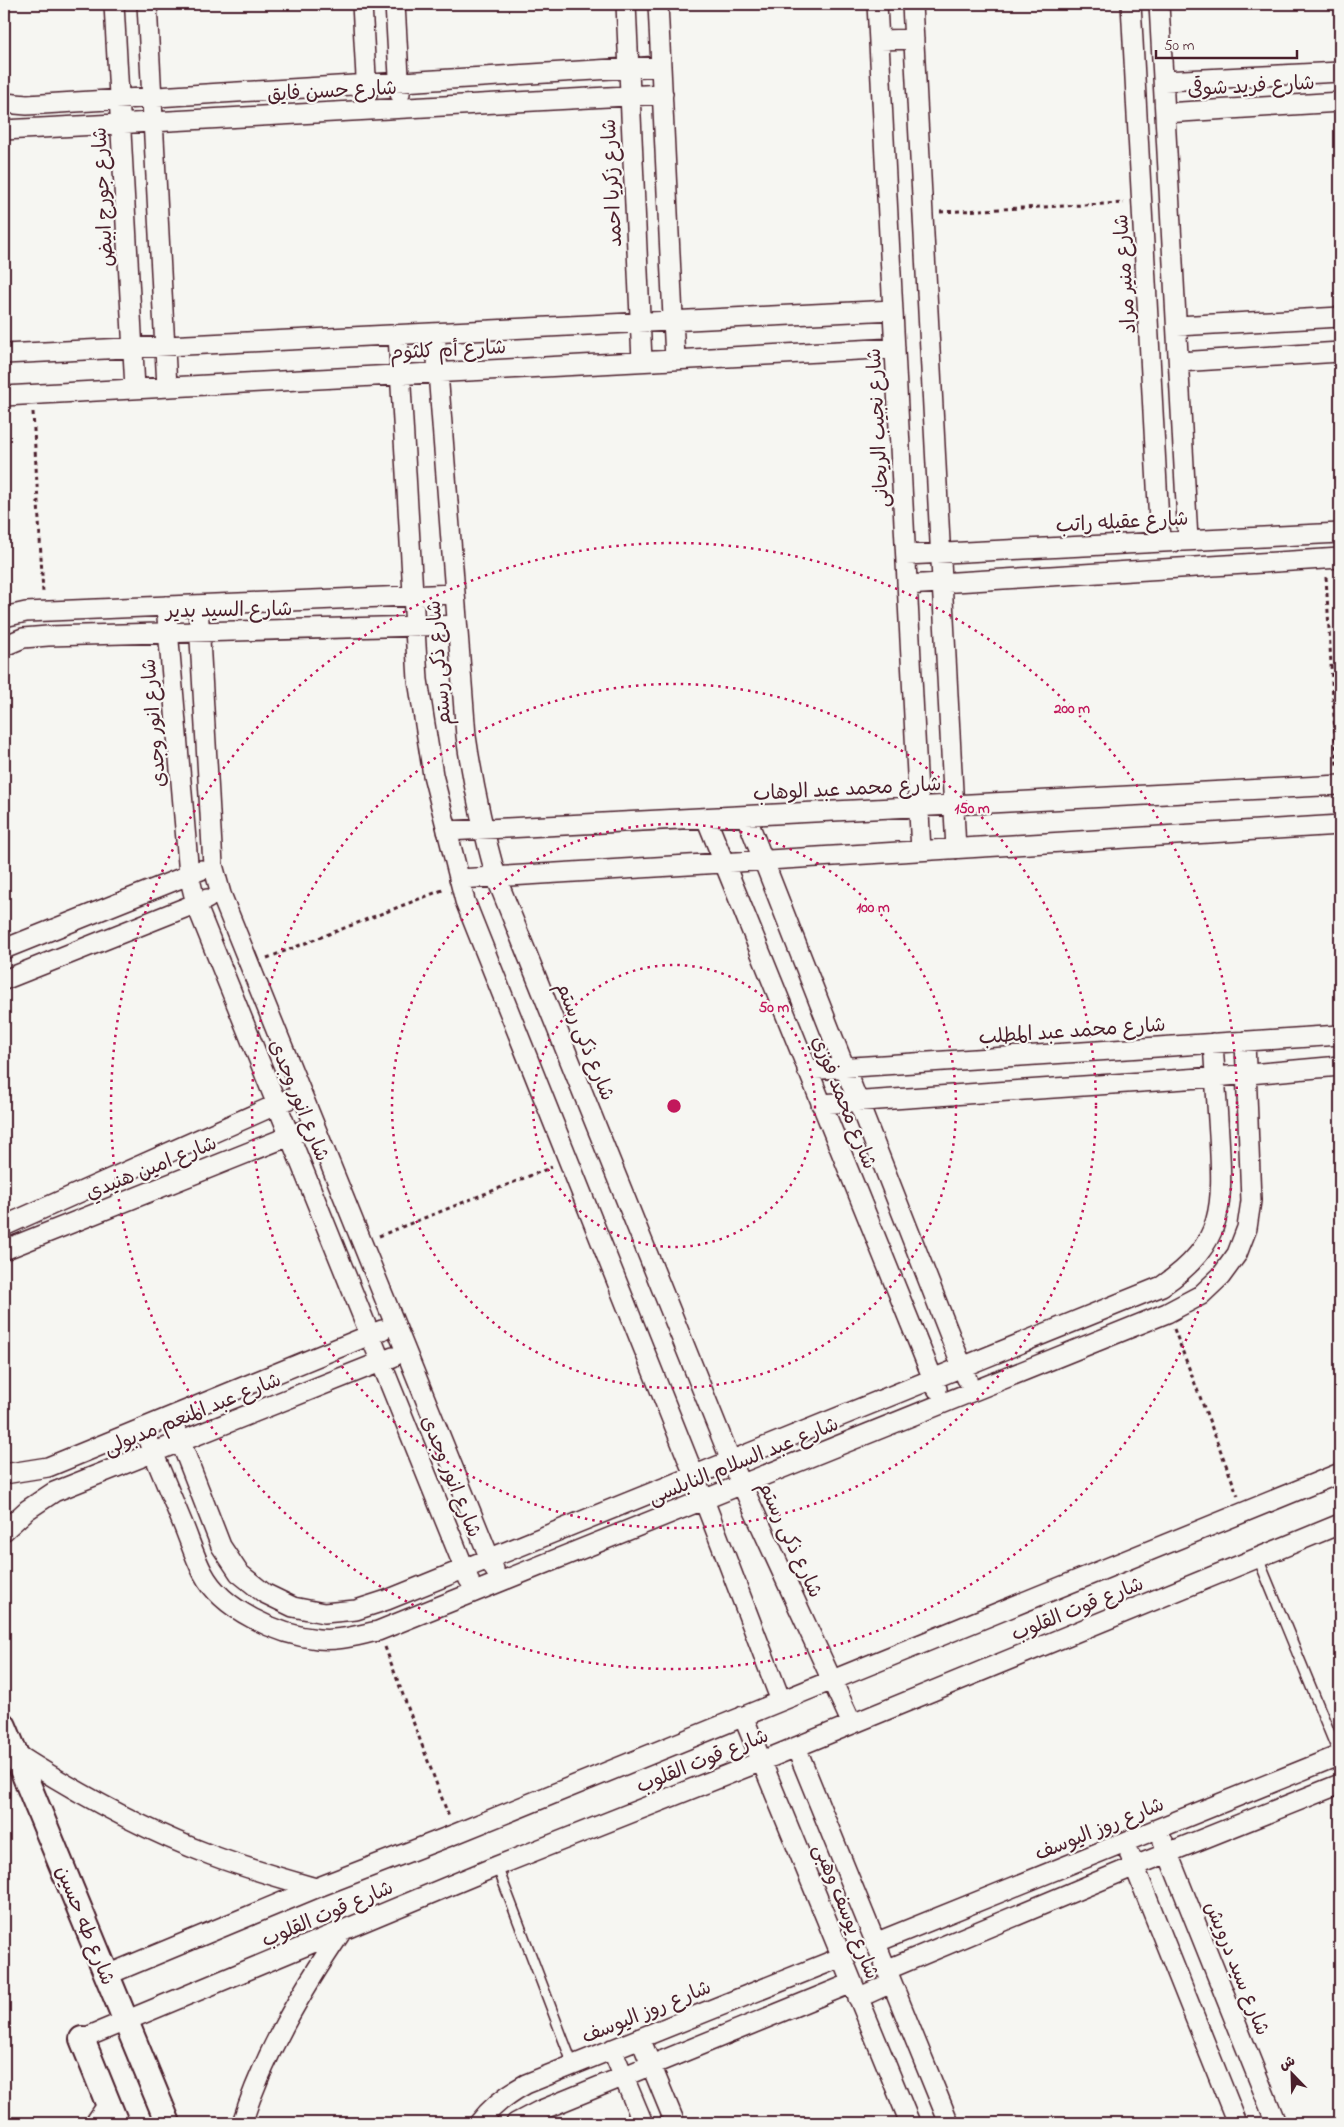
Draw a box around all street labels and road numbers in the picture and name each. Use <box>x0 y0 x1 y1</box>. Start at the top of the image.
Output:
street label: شارع فريد شوقى <box>1187 69 1315 105</box>
street label: شارع حسن فايق <box>266 75 398 110</box>
street label: شارع زكريا احمد <box>596 118 631 248</box>
street label: شارع جورج ابيض <box>86 126 123 268</box>
street label: شارع منير مراد <box>1108 213 1145 334</box>
street label: شارع أم كلثوم <box>389 334 507 369</box>
street label: شارع نجيب الريحانى <box>861 347 898 508</box>
street label: شارع عقيله راتب <box>1055 506 1189 541</box>
street label: شارع السيد بدير <box>164 596 293 627</box>
street label: شارع ذكى رستم <box>421 599 460 727</box>
street label: شارع انور وجدى <box>135 657 176 788</box>
street label: شارع محمد عبد الوهاب <box>752 771 942 810</box>
street label: شارع ذكى رستم <box>547 978 621 1106</box>
street label: شارع محمد عبد المطلب <box>978 1011 1167 1053</box>
street label: شارع محمد فوزي <box>803 1032 883 1174</box>
street label: شارع انور وجدى <box>260 1036 335 1166</box>
street label: شارع امين هنيدي <box>82 1130 222 1209</box>
street label: شارع عبد المنعم مدبولى <box>100 1366 286 1464</box>
street label: شارع عبد السلام النابلسى <box>644 1411 844 1514</box>
street label: شارع انور وجدى <box>412 1412 487 1542</box>
street label: شارع ذكى رستم <box>749 1477 828 1603</box>
street label: شارع قوت القلوب <box>1007 1571 1149 1650</box>
street label: شارع قوت القلوب <box>632 1723 774 1802</box>
street label: شارع روز اليوسف <box>1031 1791 1169 1870</box>
street label: شارع يوسف وهبى <box>804 1840 885 1984</box>
street label: شارع طه حسين <box>47 1862 121 1990</box>
street label: شارع قوت القلوب <box>258 1875 398 1956</box>
street label: شارع سيد درويش <box>1196 1898 1276 2040</box>
street label: شارع روز اليوسف <box>578 1974 716 2053</box>

